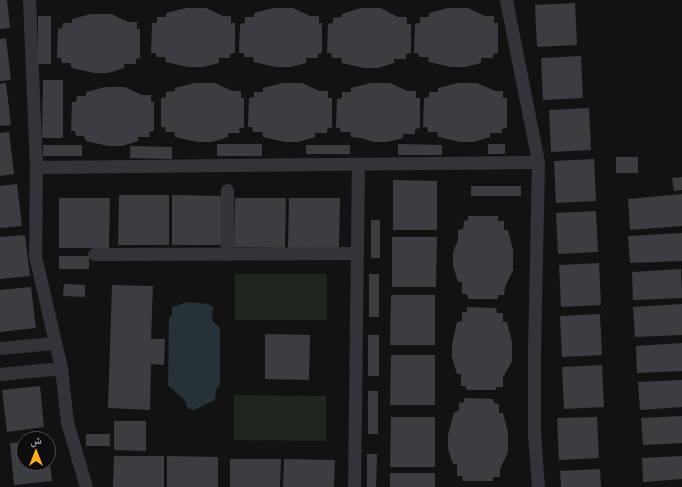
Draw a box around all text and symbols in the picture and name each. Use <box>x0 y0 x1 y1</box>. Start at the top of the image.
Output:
north arrow <box>16 431 56 471</box>
text: ش <box>30 433 42 447</box>

